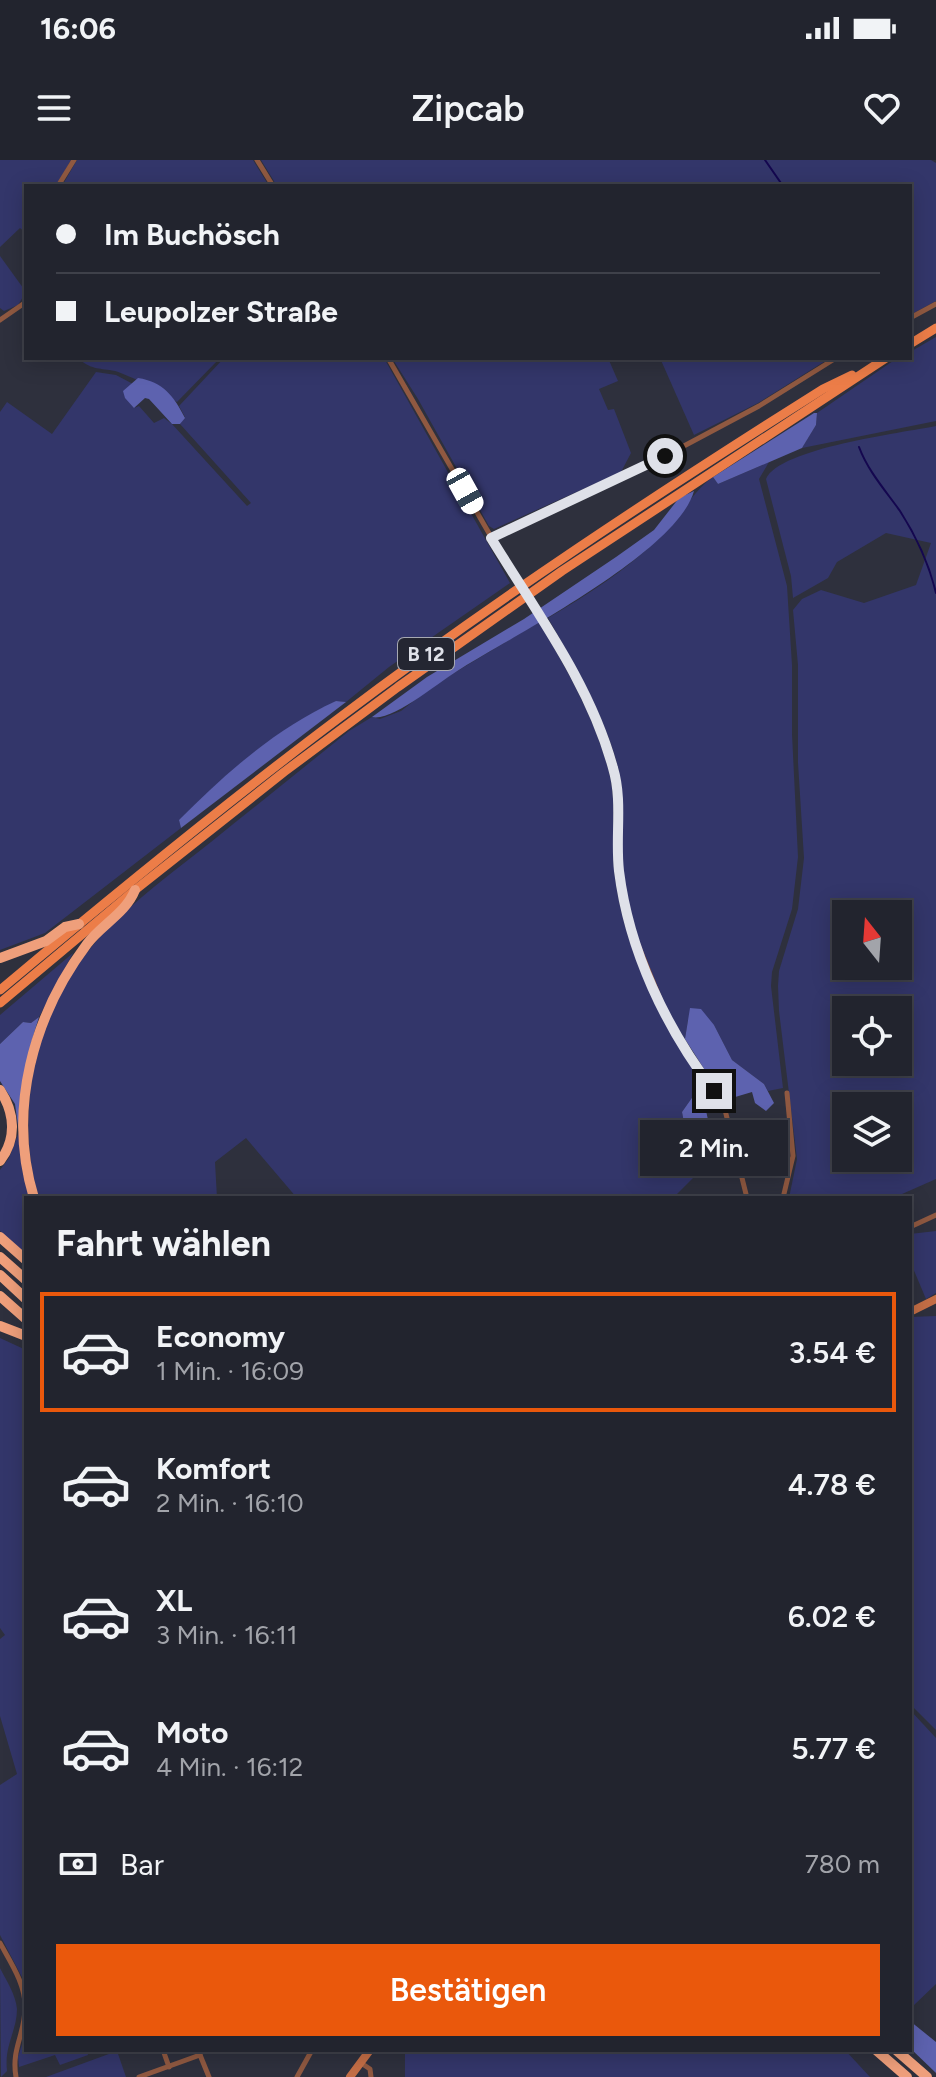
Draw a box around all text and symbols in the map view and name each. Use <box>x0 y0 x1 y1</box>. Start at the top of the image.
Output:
text: 16:06 <box>40 10 116 47</box>
icon: menu <box>32 86 76 130</box>
icon: heart <box>860 86 904 130</box>
text: Zipcab <box>411 87 525 130</box>
text: Im Buchösch <box>104 216 280 253</box>
text: Leupolzer Straße <box>104 293 338 330</box>
route start <box>647 438 683 474</box>
car <box>443 464 487 518</box>
road number: B 12 <box>398 638 454 670</box>
north arrow <box>832 900 912 980</box>
map controls <box>832 900 912 1172</box>
button: locate <box>832 996 912 1076</box>
route end <box>696 1073 732 1109</box>
button: layers <box>832 1092 912 1172</box>
callout: 2 Min. <box>640 1119 788 1175</box>
text: 2 Min. <box>679 1132 749 1164</box>
text: Fahrt wählen <box>56 1222 271 1265</box>
icon: car <box>60 1316 132 1388</box>
text: Economy <box>156 1318 285 1355</box>
text: 3.54 € <box>789 1334 876 1371</box>
text: 1 Min. · 16:09 <box>156 1355 304 1387</box>
icon: car <box>60 1448 132 1520</box>
text: Komfort <box>156 1450 271 1487</box>
text: 4.78 € <box>788 1466 876 1503</box>
text: 2 Min. · 16:10 <box>156 1487 304 1519</box>
icon: car <box>60 1580 132 1652</box>
text: XL <box>156 1582 192 1619</box>
text: 6.02 € <box>788 1598 876 1635</box>
text: 3 Min. · 16:11 <box>156 1619 297 1651</box>
icon: car <box>60 1712 132 1784</box>
text: Moto <box>156 1714 228 1751</box>
text: 5.77 € <box>791 1730 876 1767</box>
text: 4 Min. · 16:12 <box>156 1751 303 1783</box>
icon: cash <box>56 1842 100 1886</box>
text: Bar <box>120 1846 164 1883</box>
text: 780 m <box>805 1848 880 1880</box>
button: Bestätigen <box>56 1944 880 2036</box>

